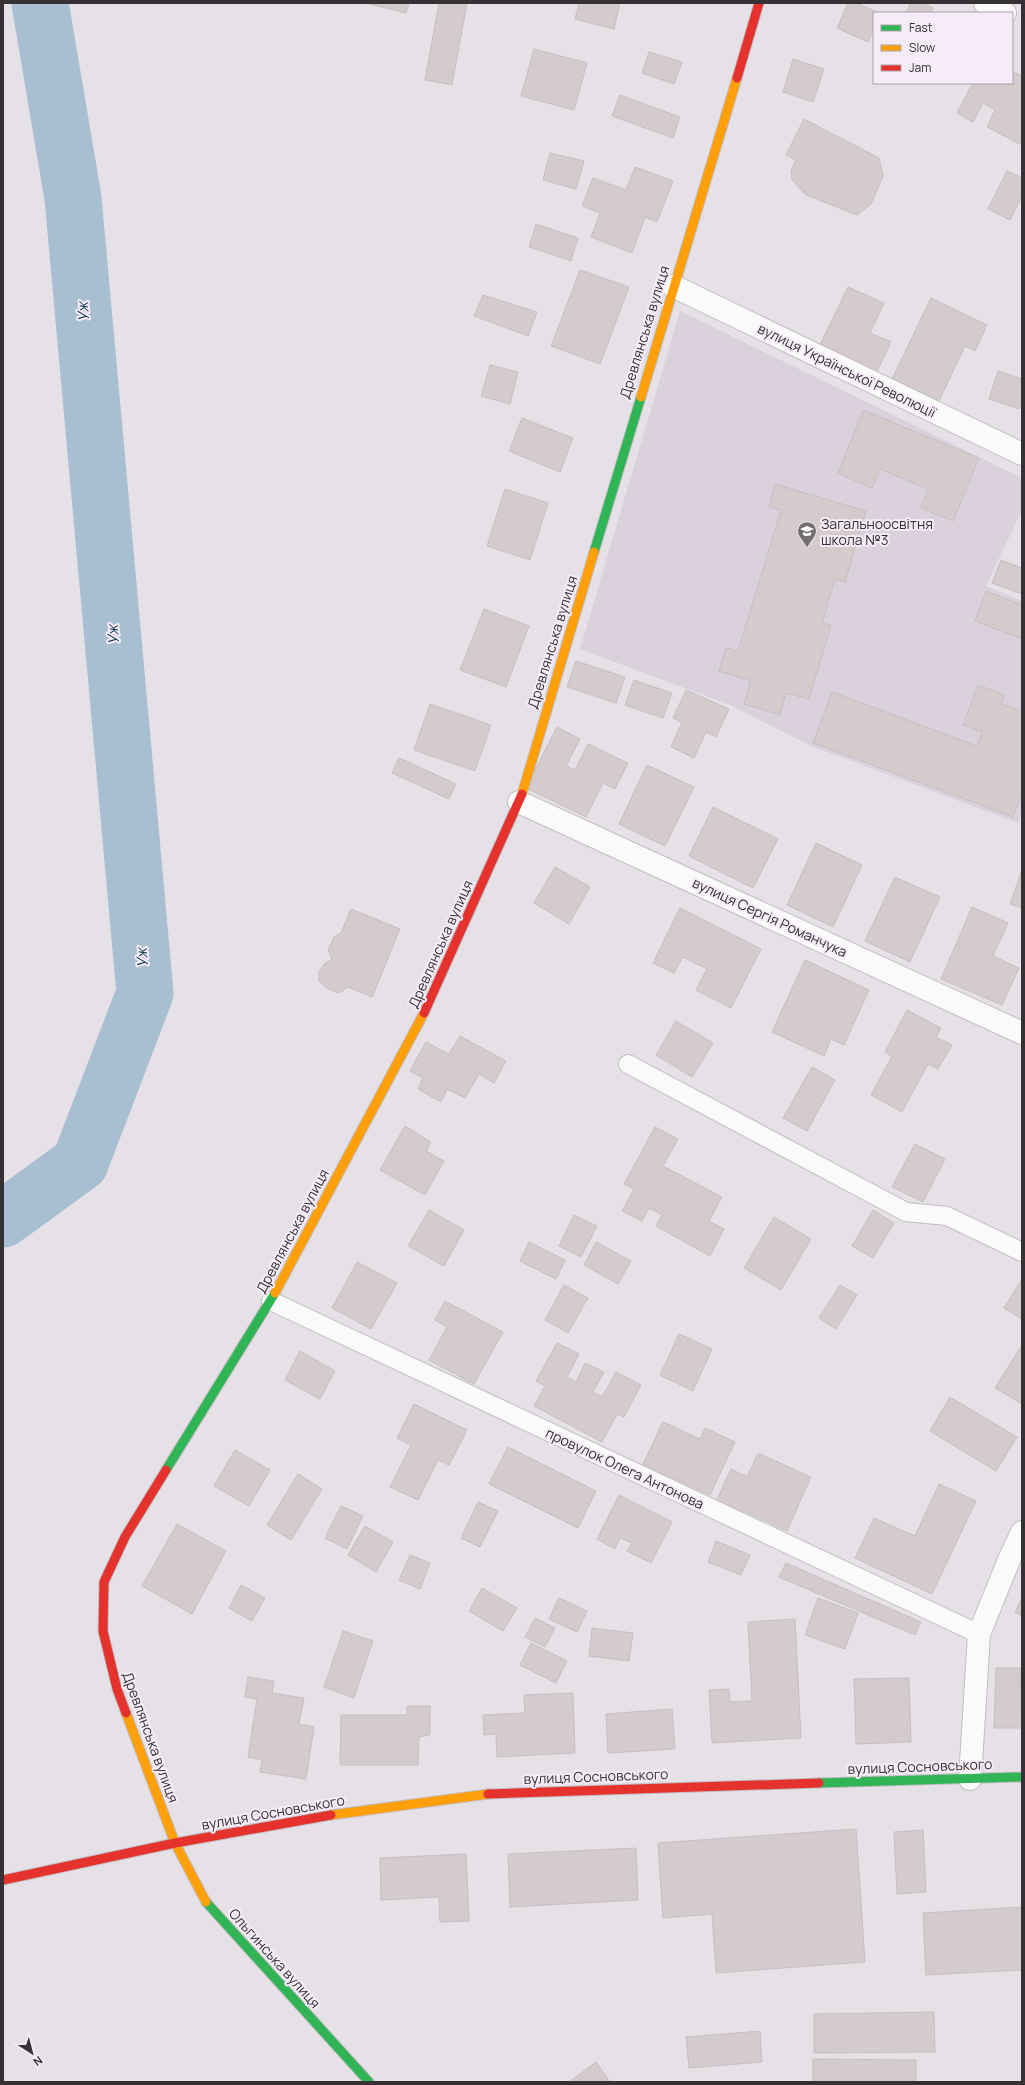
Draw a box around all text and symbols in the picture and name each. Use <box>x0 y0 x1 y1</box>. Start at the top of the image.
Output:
legend <box>873 12 1013 84</box>
text: Fast <box>909 19 933 36</box>
text: Slow <box>909 39 935 56</box>
text: Jam <box>909 59 931 76</box>
street label: Древлянська вулиця <box>615 263 673 401</box>
water label: Уж <box>71 299 94 323</box>
street label: вулиця Української Революції <box>755 318 940 422</box>
place label: Загальноосвітня школа №3 <box>821 514 933 549</box>
school or university icon: Загальноосвітня школа №3 <box>796 520 818 548</box>
street label: Древлянська вулиця <box>523 573 581 711</box>
water label: Уж <box>101 622 124 646</box>
street label: вулиця Сергія Романчука <box>689 873 851 961</box>
street label: Древлянська вулиця <box>403 877 477 1011</box>
water label: Уж <box>130 945 153 969</box>
street label: Древлянська вулиця <box>251 1166 333 1296</box>
street label: провулок Олега Антонова <box>543 1423 707 1513</box>
street label: Древлянська вулиця <box>118 1669 184 1805</box>
street label: вулиця Сосновського <box>847 1754 993 1778</box>
street label: вулиця Сосновського <box>523 1764 669 1788</box>
street label: вулиця Сосновського <box>200 1790 346 1834</box>
street label: Ольгинська вулиця <box>225 1904 325 2012</box>
north arrow <box>12 2033 52 2073</box>
text: N <box>30 2053 46 2070</box>

